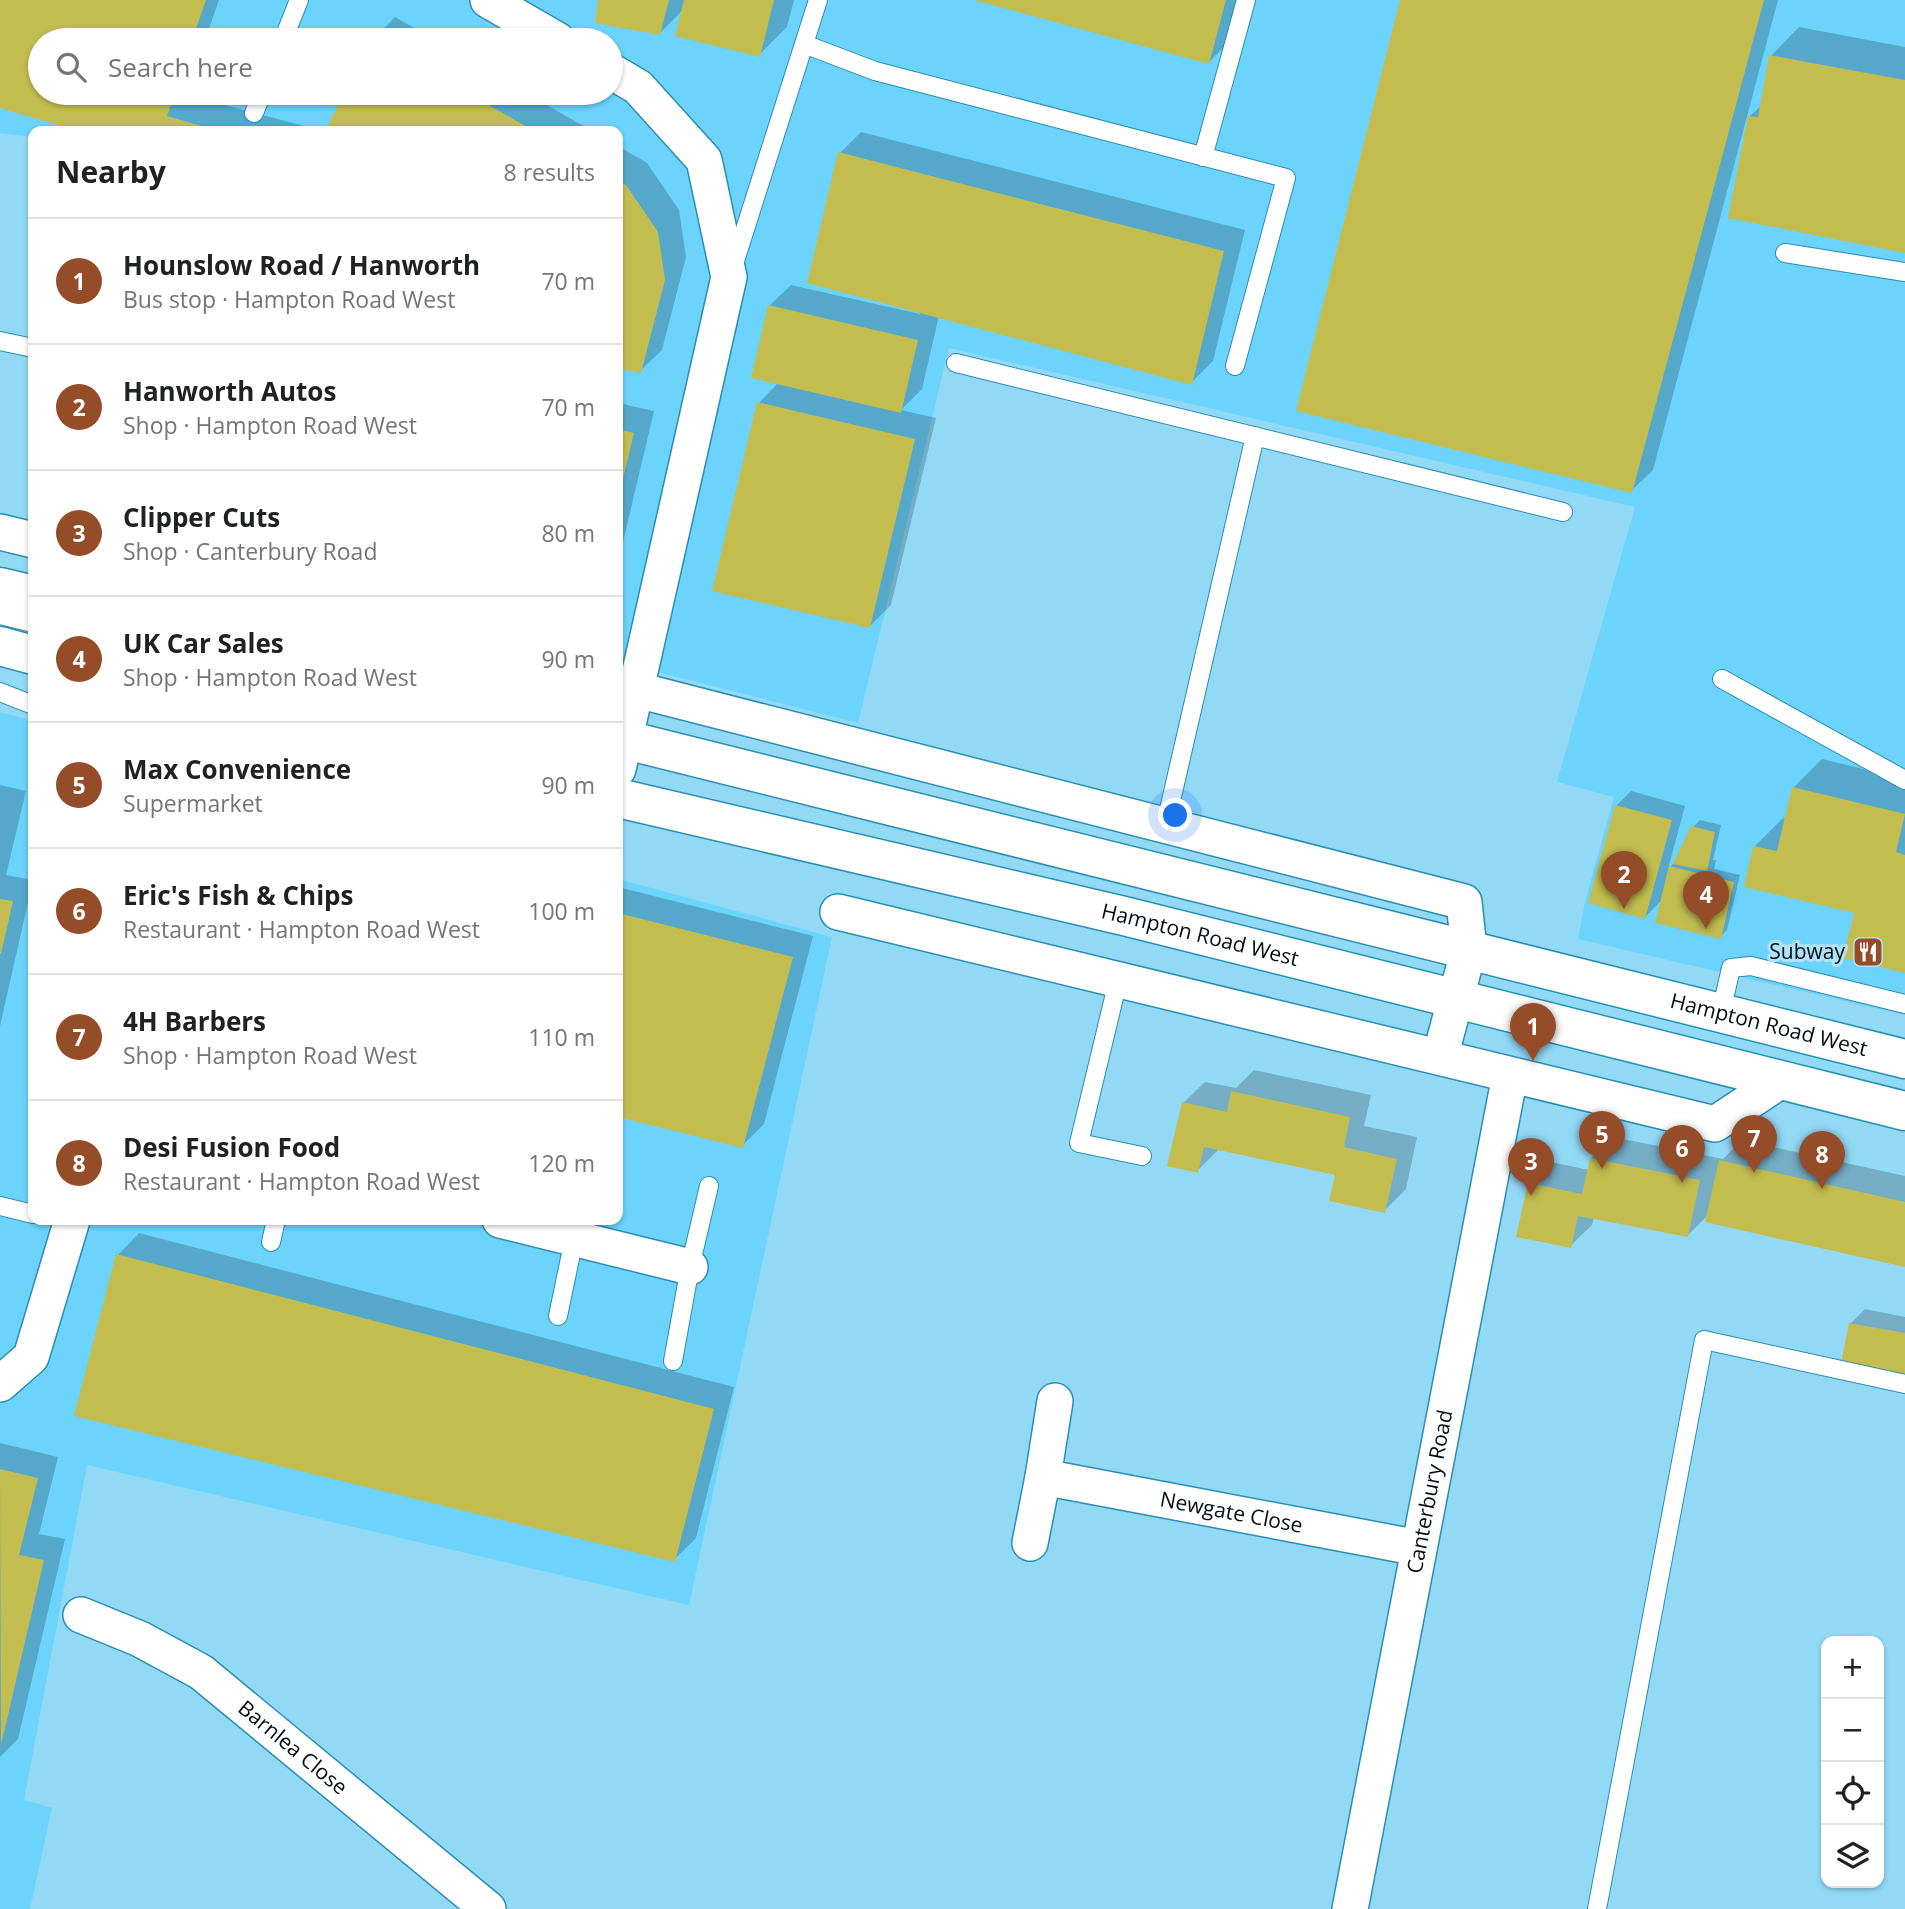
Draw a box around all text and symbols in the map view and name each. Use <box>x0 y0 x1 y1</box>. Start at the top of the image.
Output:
search box <box>28 28 623 105</box>
icon: search <box>52 48 90 86</box>
text: Search here <box>108 49 253 85</box>
text: Nearby <box>56 151 166 192</box>
text: 8 results <box>504 156 595 188</box>
text: Hounslow Road / Hanworth <box>123 247 480 283</box>
text: 1 <box>72 265 86 297</box>
text: 70 m <box>541 265 595 297</box>
text: Bus stop · Hampton Road West <box>123 283 455 315</box>
text: Hanworth Autos <box>123 373 336 409</box>
text: 2 <box>72 391 86 423</box>
text: 70 m <box>541 391 595 423</box>
text: Shop · Hampton Road West <box>123 409 417 441</box>
text: Clipper Cuts <box>123 499 280 535</box>
text: 3 <box>72 517 86 549</box>
text: 80 m <box>541 517 595 549</box>
text: Shop · Canterbury Road <box>123 535 377 567</box>
text: UK Car Sales <box>123 625 284 661</box>
text: 4 <box>72 643 86 675</box>
text: 90 m <box>541 643 595 675</box>
text: Shop · Hampton Road West <box>123 661 417 693</box>
text: Max Convenience <box>123 751 351 787</box>
text: 5 <box>72 769 86 801</box>
text: 90 m <box>541 769 595 801</box>
text: Supermarket <box>123 787 263 819</box>
your location <box>1158 798 1192 832</box>
pin: 2 <box>1601 851 1647 909</box>
pin: 4 <box>1683 871 1729 929</box>
text: Eric's Fish & Chips <box>123 877 353 913</box>
text: 6 <box>72 895 86 927</box>
text: 100 m <box>528 895 595 927</box>
street label: Hampton Road West <box>1099 896 1302 972</box>
text: Restaurant · Hampton Road West <box>123 913 480 945</box>
restaurant icon: Subway <box>1851 935 1885 969</box>
place label: Subway <box>1769 937 1845 965</box>
street label: Hampton Road West <box>1667 986 1871 1062</box>
text: 4H Barbers <box>123 1003 266 1039</box>
pin: 1 <box>1510 1003 1556 1061</box>
text: 7 <box>72 1021 86 1053</box>
text: 110 m <box>528 1021 595 1053</box>
text: Shop · Hampton Road West <box>123 1039 417 1071</box>
pin: 5 <box>1579 1111 1625 1169</box>
pin: 7 <box>1731 1115 1777 1173</box>
pin: 6 <box>1659 1125 1705 1183</box>
text: Desi Fusion Food <box>123 1129 340 1165</box>
pin: 8 <box>1799 1131 1845 1189</box>
pin: 3 <box>1508 1138 1554 1196</box>
text: 8 <box>72 1147 86 1179</box>
text: 120 m <box>528 1147 595 1179</box>
text: Restaurant · Hampton Road West <box>123 1165 480 1197</box>
street label: Canterbury Road <box>1400 1407 1458 1576</box>
street label: Newgate Close <box>1158 1484 1305 1539</box>
map controls <box>1821 1636 1884 1888</box>
button: + <box>1821 1636 1884 1699</box>
street label: Barnlea Close <box>233 1694 354 1800</box>
button: − <box>1821 1699 1884 1762</box>
button: locate <box>1821 1762 1884 1825</box>
button: layers <box>1821 1825 1884 1888</box>

